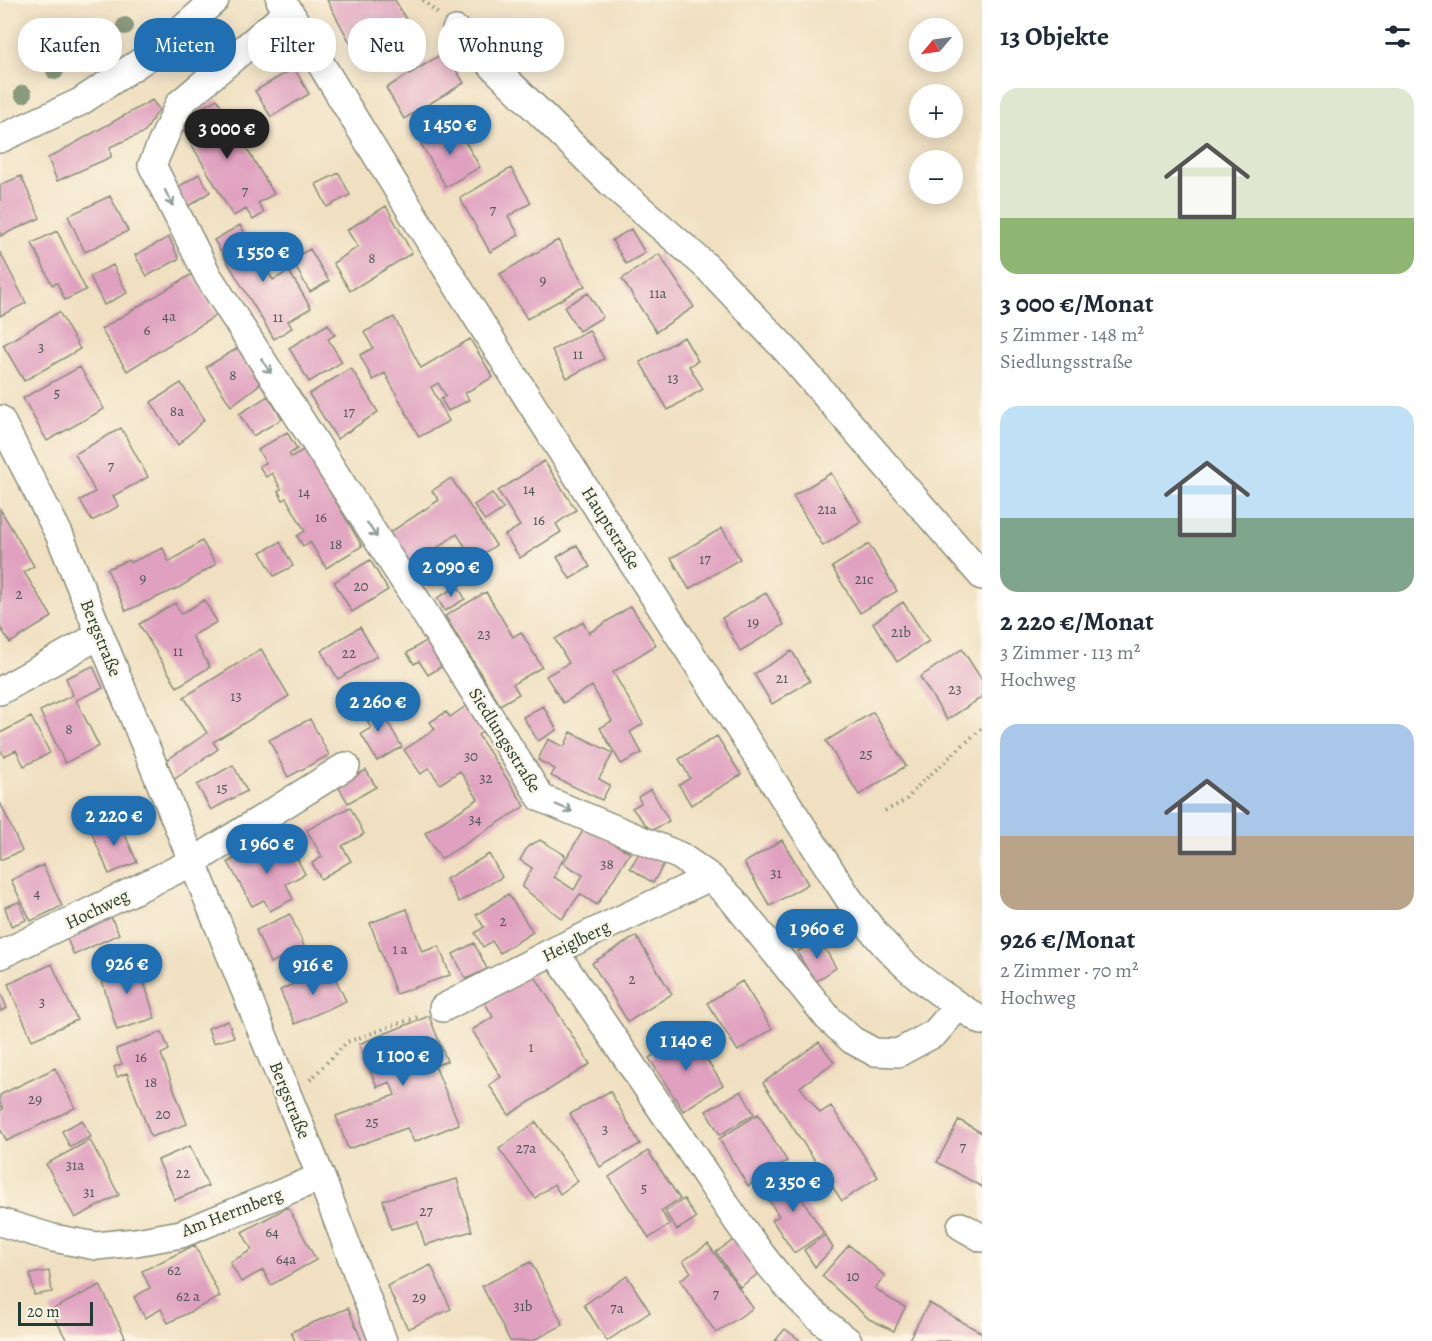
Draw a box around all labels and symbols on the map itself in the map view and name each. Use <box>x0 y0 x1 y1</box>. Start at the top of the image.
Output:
north arrow <box>909 18 963 72</box>
pin: 1 450 € <box>395 105 505 156</box>
pin: 3 000 € <box>172 109 282 160</box>
house number: 7 <box>242 181 249 201</box>
one-way arrow <box>163 188 175 206</box>
house number: 7 <box>490 200 497 220</box>
pin: 1 550 € <box>208 232 318 283</box>
house number: 8 <box>368 248 376 268</box>
house number: 9 <box>540 270 547 290</box>
house number: 11a <box>649 283 667 303</box>
house number: 4a <box>162 306 176 326</box>
house number: 11 <box>273 307 283 327</box>
house number: 6 <box>144 320 151 340</box>
house number: 3 <box>38 337 44 357</box>
house number: 11 <box>573 344 583 364</box>
one-way arrow <box>260 358 272 374</box>
house number: 8 <box>229 365 237 385</box>
house number: 13 <box>667 368 679 388</box>
house number: 5 <box>54 383 60 403</box>
house number: 8a <box>170 401 184 421</box>
house number: 17 <box>343 402 355 422</box>
house number: 7 <box>108 456 115 476</box>
house number: 14 <box>523 479 535 499</box>
house number: 14 <box>298 482 310 502</box>
street label: Hauptstraße <box>576 482 646 574</box>
house number: 21a <box>817 499 837 519</box>
house number: 16 <box>315 507 327 527</box>
house number: 16 <box>533 510 545 530</box>
one-way arrow <box>365 522 378 539</box>
house number: 18 <box>330 534 342 554</box>
pin: 2 090 € <box>396 547 506 598</box>
house number: 17 <box>699 549 711 569</box>
house number: 9 <box>140 568 147 588</box>
house number: 21c <box>855 569 873 589</box>
house number: 20 <box>353 576 369 596</box>
house number: 2 <box>15 584 23 604</box>
street label: Bergstraße <box>75 596 127 680</box>
house number: 19 <box>747 612 759 632</box>
house number: 21b <box>891 622 911 642</box>
house number: 23 <box>477 624 491 644</box>
house number: 11 <box>173 641 183 661</box>
house number: 22 <box>342 643 356 663</box>
house number: 21 <box>776 668 788 688</box>
house number: 23 <box>948 679 962 699</box>
pin: 2 260 € <box>323 682 433 733</box>
street label: Siedlungsstraße <box>463 683 547 797</box>
house number: 13 <box>230 686 242 706</box>
house number: 8 <box>65 719 73 739</box>
house number: 25 <box>859 744 873 764</box>
house number: 30 <box>464 746 478 766</box>
house number: 32 <box>479 768 493 788</box>
house number: 15 <box>216 778 228 798</box>
pin: 2 220 € <box>59 796 169 847</box>
one-way arrow <box>555 803 573 814</box>
house number: 34 <box>468 809 482 829</box>
pin: 1 960 € <box>212 824 322 875</box>
house number: 38 <box>600 854 614 874</box>
house number: 31 <box>770 863 782 883</box>
house number: 4 <box>34 883 41 903</box>
street label: Hochweg <box>61 883 133 935</box>
pin: 1 960 € <box>762 909 872 960</box>
house number: 2 <box>499 911 507 931</box>
street label: Heiglberg <box>538 914 614 968</box>
house number: 1 a <box>392 939 408 959</box>
pin: 926 € <box>85 944 169 995</box>
pin: 916 € <box>271 945 355 996</box>
house number: 2 <box>628 969 636 989</box>
house number: 3 <box>39 992 45 1012</box>
pin: 1 140 € <box>631 1021 741 1072</box>
pin: 1 100 € <box>348 1036 458 1087</box>
house number: 1 <box>528 1037 534 1057</box>
house number: 16 <box>135 1047 147 1067</box>
street label: Bergstraße <box>264 1058 316 1142</box>
house number: 18 <box>145 1072 157 1092</box>
house number: 29 <box>28 1089 42 1109</box>
house number: 20 <box>155 1104 171 1124</box>
house number: 25 <box>365 1112 379 1132</box>
house number: 3 <box>602 1119 608 1139</box>
house number: 7 <box>960 1137 967 1157</box>
house number: 27a <box>516 1138 536 1158</box>
house number: 31a <box>66 1155 84 1175</box>
pin: 2 350 € <box>738 1162 848 1213</box>
house number: 22 <box>176 1163 190 1183</box>
house number: 5 <box>641 1178 647 1198</box>
house number: 31 <box>83 1182 95 1202</box>
street label: Am Herrnberg <box>177 1182 286 1243</box>
house number: 27 <box>419 1201 433 1221</box>
house number: 64 <box>265 1222 279 1242</box>
house number: 64a <box>276 1249 296 1269</box>
house number: 62 <box>167 1260 181 1280</box>
house number: 10 <box>846 1266 860 1286</box>
house number: 7 <box>713 1284 720 1304</box>
house number: 62 a <box>176 1286 200 1306</box>
house number: 29 <box>412 1287 426 1307</box>
house number: 31b <box>514 1296 533 1316</box>
house number: 7a <box>610 1298 624 1318</box>
scale bar <box>18 1299 93 1326</box>

